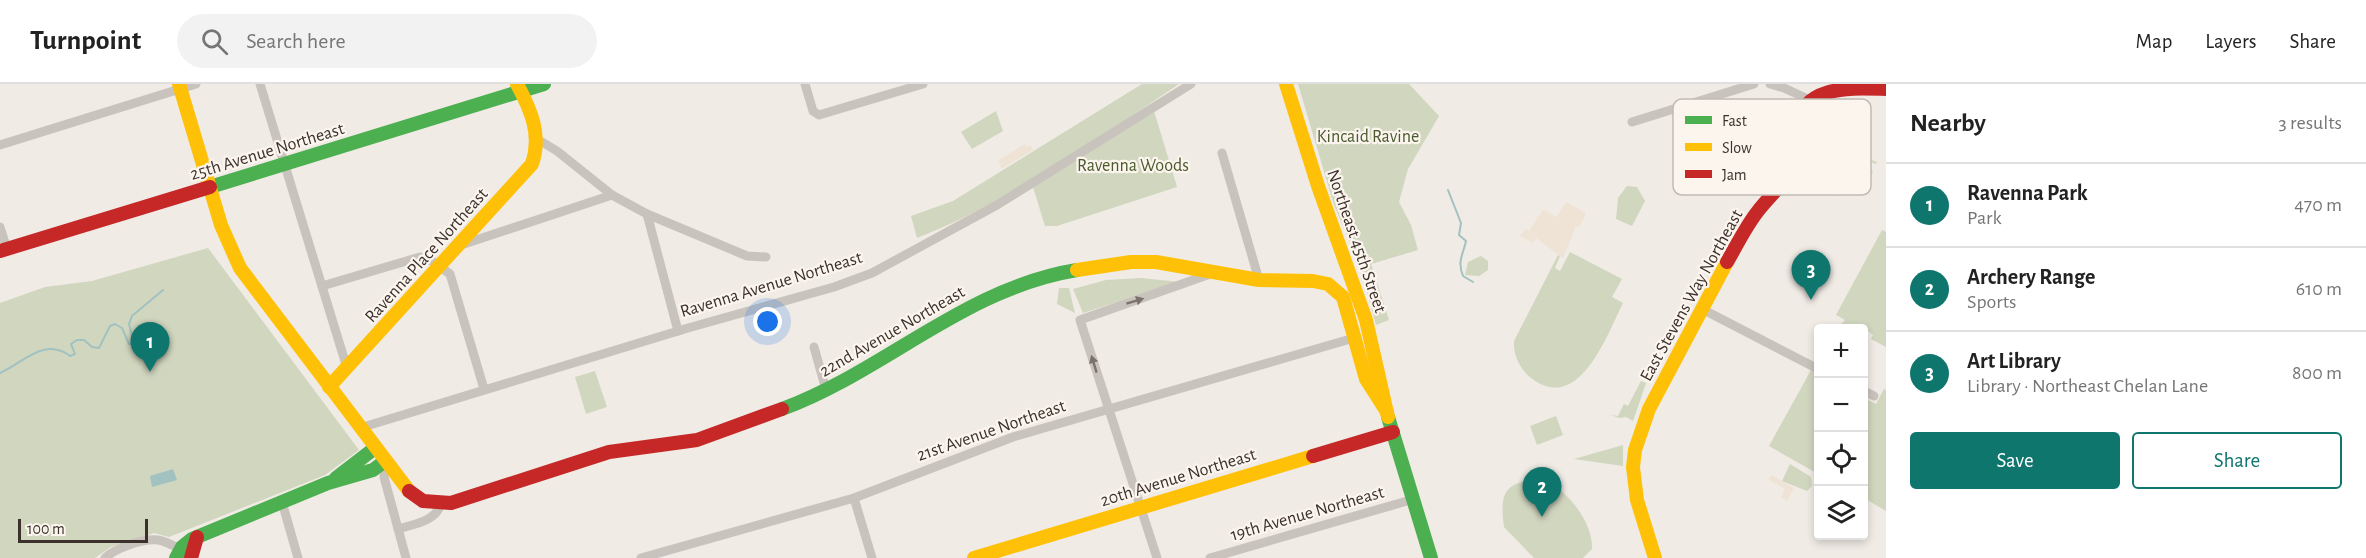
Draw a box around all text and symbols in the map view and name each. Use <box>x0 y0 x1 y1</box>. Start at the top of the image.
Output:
search box <box>177 14 597 68</box>
icon: search <box>198 25 231 58</box>
text: Turnpoint <box>30 27 141 55</box>
text: Search here <box>246 30 346 52</box>
text: Map <box>2136 31 2172 52</box>
text: Layers <box>2205 31 2256 52</box>
text: Share <box>2289 31 2336 52</box>
legend <box>1673 99 1871 195</box>
text: Nearby <box>1910 110 1986 136</box>
text: Fast <box>1722 113 1747 129</box>
text: 3 results <box>2278 113 2342 133</box>
street label: 25th Avenue Northeast <box>188 120 347 184</box>
park label: Kincaid Ravine <box>1317 128 1419 146</box>
text: Slow <box>1722 140 1752 156</box>
park label: Ravenna Woods <box>1077 157 1189 175</box>
street label: Northeast 45th Street <box>1323 167 1389 315</box>
text: Jam <box>1722 167 1747 183</box>
text: Ravenna Park <box>1967 182 2088 204</box>
street label: Ravenna Place Northeast <box>362 185 492 326</box>
text: 1 <box>1926 195 1933 215</box>
text: 470 m <box>2294 195 2342 215</box>
street label: East Stevens Way Northeast <box>1637 206 1747 384</box>
text: Park <box>1967 208 2002 228</box>
street label: Ravenna Avenue Northeast <box>678 249 865 321</box>
pin: 3 <box>1792 250 1830 300</box>
text: Archery Range <box>1967 266 2095 288</box>
text: 2 <box>1925 279 1934 299</box>
text: 610 m <box>2296 279 2342 299</box>
street label: 22nd Avenue Northeast <box>817 283 968 381</box>
text: Sports <box>1967 292 2016 312</box>
one-way arrow <box>1126 296 1144 305</box>
your location <box>753 307 782 336</box>
pin: 1 <box>130 322 170 372</box>
map controls <box>1814 324 1868 540</box>
button: + <box>1814 324 1868 378</box>
text: Art Library <box>1967 350 2061 372</box>
one-way arrow <box>1089 355 1098 373</box>
text: 3 <box>1925 363 1934 383</box>
text: 800 m <box>2292 363 2342 383</box>
text: Library · Northeast Chelan Lane <box>1967 376 2208 396</box>
button: − <box>1814 378 1868 432</box>
street label: 21st Avenue Northeast <box>915 397 1068 465</box>
button: locate <box>1814 432 1868 486</box>
button: Save <box>1910 432 2120 489</box>
button: Share <box>2132 432 2342 489</box>
street label: 20th Avenue Northeast <box>1098 446 1258 510</box>
pin: 2 <box>1522 468 1562 517</box>
street label: 19th Avenue Northeast <box>1229 483 1386 544</box>
button: layers <box>1814 486 1868 540</box>
scale bar <box>18 516 148 544</box>
text: 100 m <box>27 521 65 537</box>

